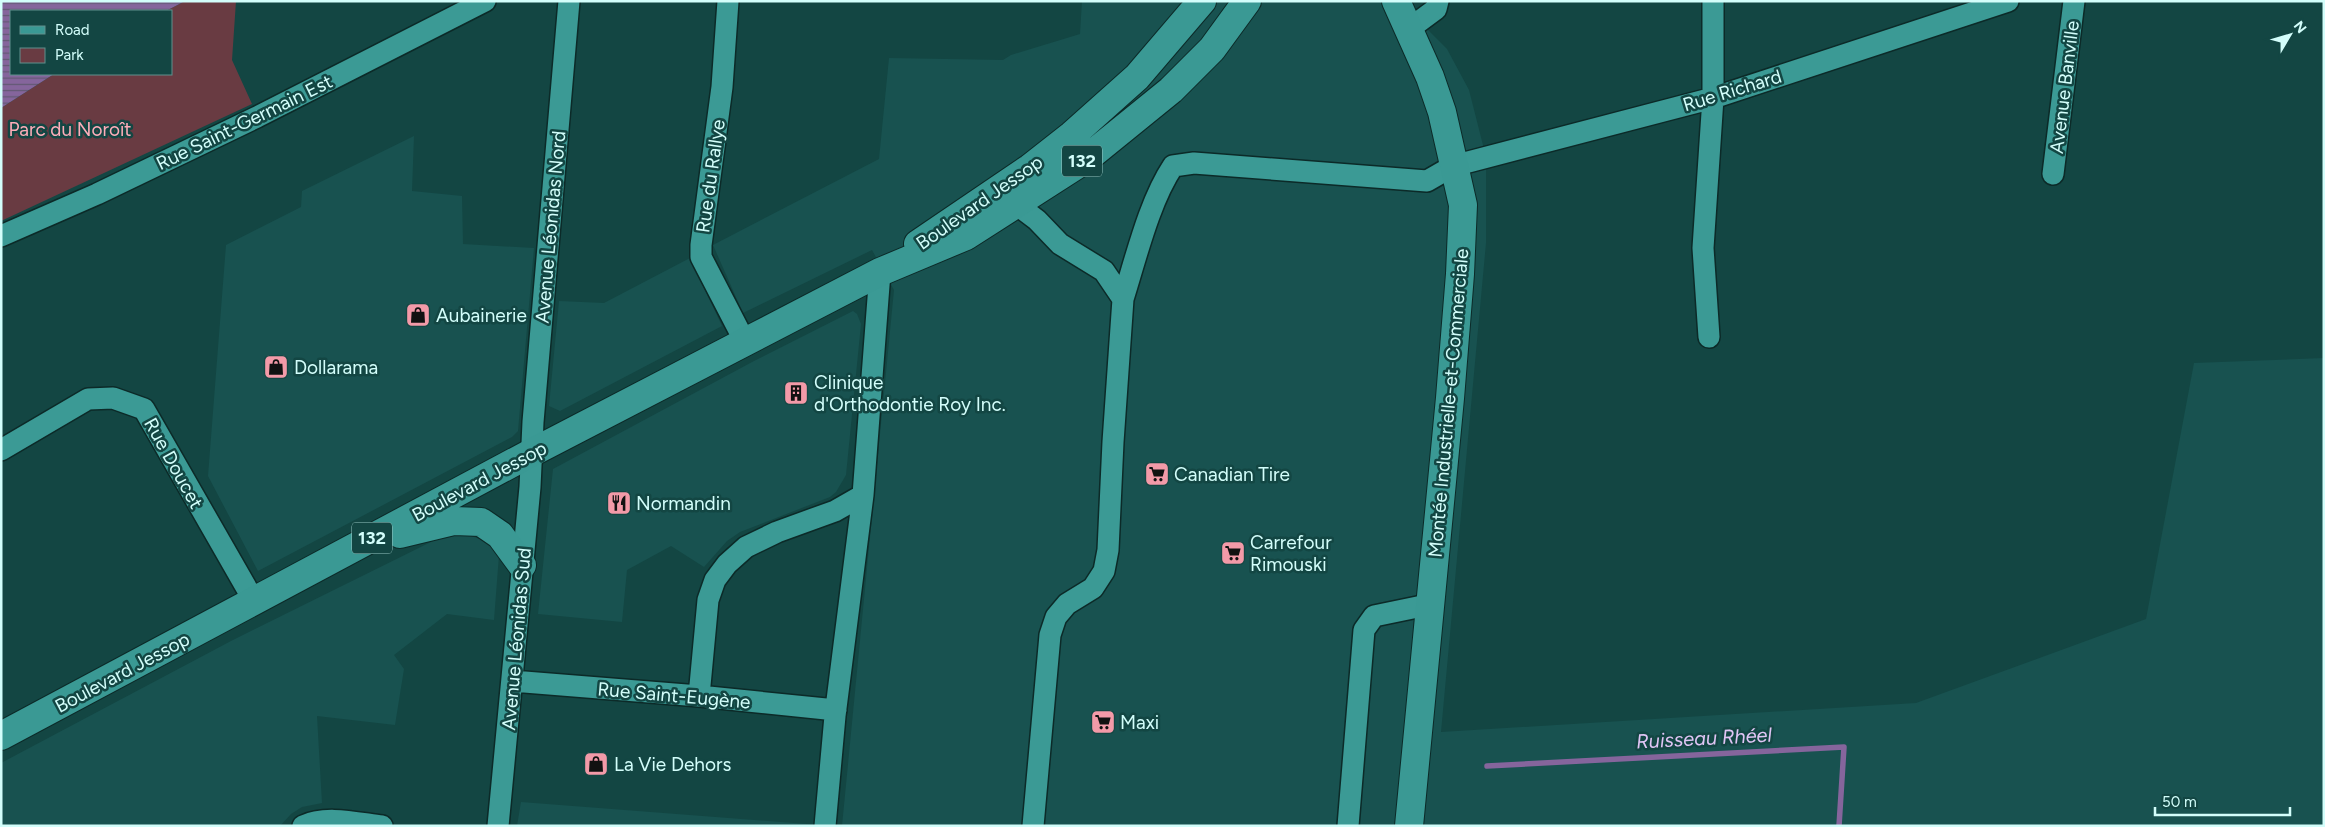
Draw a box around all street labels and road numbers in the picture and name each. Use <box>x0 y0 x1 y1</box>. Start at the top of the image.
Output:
street label: Avenue Banville <box>2045 19 2084 155</box>
street label: Rue Richard <box>1680 65 1784 116</box>
street label: Rue Saint-Germain Est <box>152 70 336 175</box>
street label: Rue du Rallye <box>691 118 730 234</box>
street label: Avenue Léonidas Nord <box>531 130 570 324</box>
road number: 132 <box>1062 146 1102 177</box>
street label: Boulevard Jessop <box>912 150 1047 255</box>
street label: Montée Industrielle-et-Commerciale <box>1424 248 1473 558</box>
street label: Rue Doucet <box>139 414 208 513</box>
street label: Boulevard Jessop <box>408 436 551 527</box>
road number: 132 <box>352 522 392 554</box>
street label: Avenue Léonidas Sud <box>497 547 536 731</box>
street label: Boulevard Jessop <box>51 627 194 718</box>
street label: Rue Saint-Eugène <box>597 677 751 714</box>

